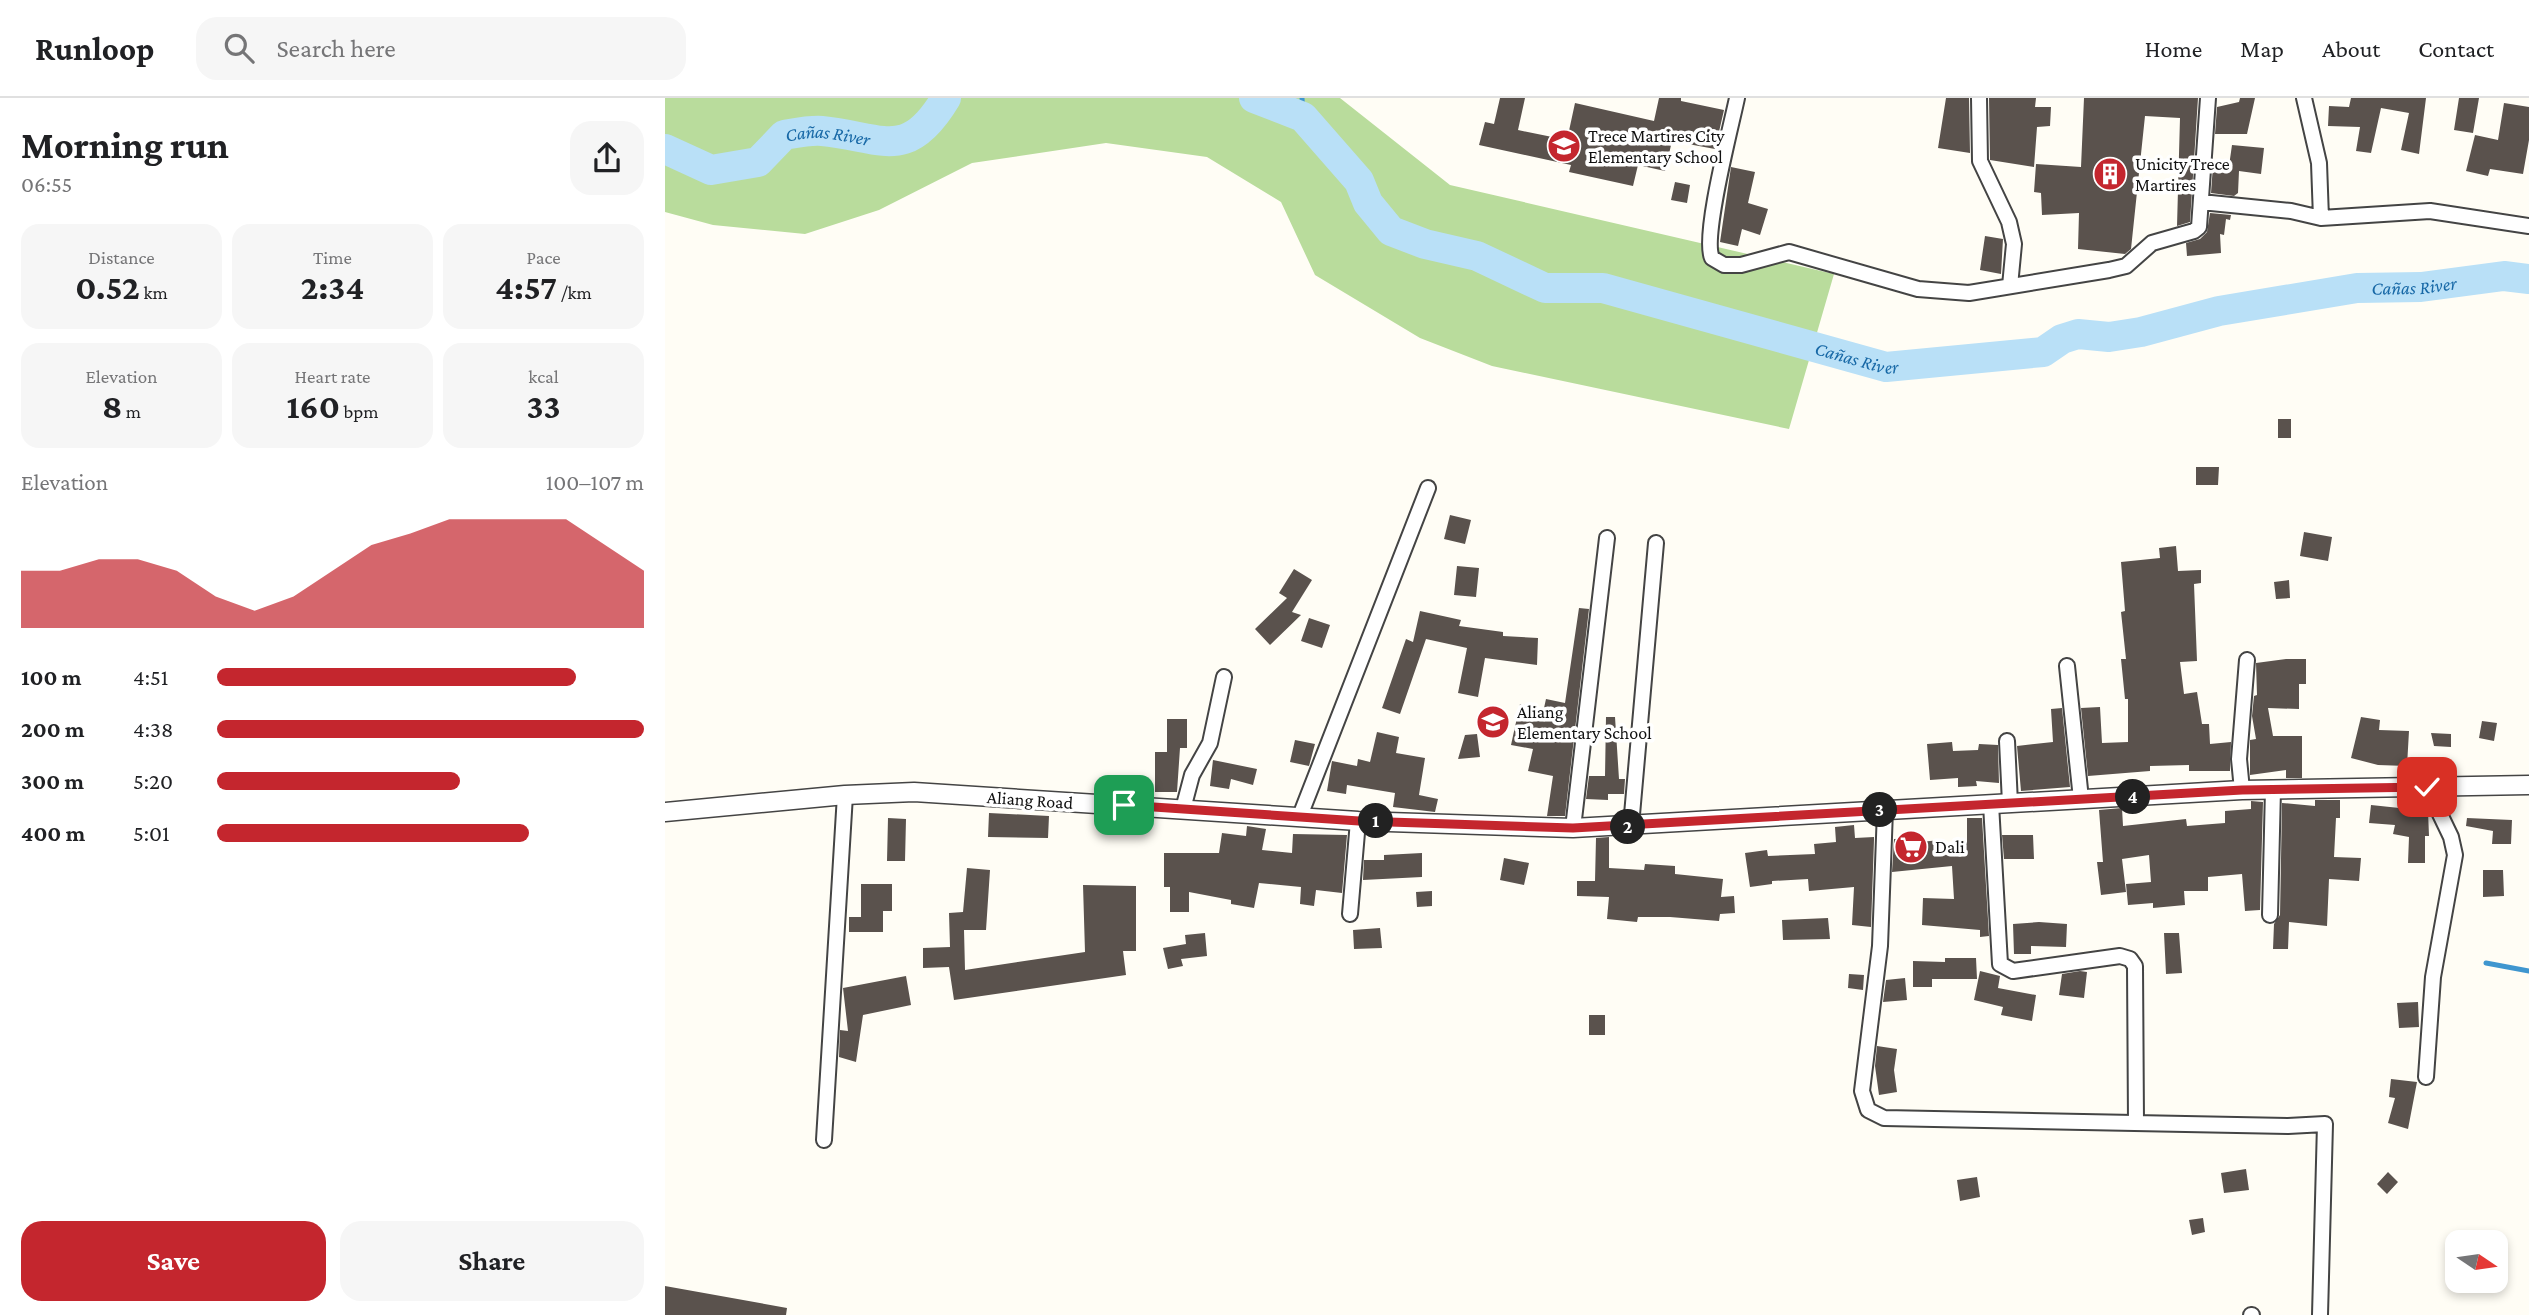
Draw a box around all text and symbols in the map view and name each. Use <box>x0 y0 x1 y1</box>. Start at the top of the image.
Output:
search box <box>196 17 686 80</box>
icon: search <box>220 29 258 67</box>
text: Runloop <box>35 30 154 67</box>
text: Search here <box>276 34 396 63</box>
text: Home <box>2145 35 2202 62</box>
text: Map <box>2240 35 2284 62</box>
text: About <box>2322 35 2380 62</box>
text: Contact <box>2418 35 2494 62</box>
button: share <box>570 121 644 195</box>
water label: Cañas River <box>784 121 873 150</box>
text: Morning run <box>21 124 229 166</box>
place label: Trece Martires City Elementary School <box>1588 126 1725 167</box>
school or university icon: Trece Martires City Elementary School <box>1545 127 1583 165</box>
place label: Unicity Trece Martires <box>2135 154 2230 195</box>
building icon: Unicity Trece Martires <box>2091 155 2129 193</box>
text: 06:55 <box>21 171 72 197</box>
text: Distance <box>88 247 155 268</box>
text: Time <box>313 247 352 268</box>
text: Pace <box>526 247 561 268</box>
text: 0.52 <box>75 268 140 307</box>
text: 2:34 <box>301 268 364 307</box>
text: 4:57 <box>495 268 557 307</box>
water label: Cañas River <box>2371 272 2459 299</box>
text: km <box>140 282 168 303</box>
text: /km <box>557 282 592 303</box>
water label: Cañas River <box>1813 338 1901 378</box>
text: Elevation <box>86 366 157 387</box>
text: Heart rate <box>295 366 370 387</box>
text: kcal <box>528 366 559 387</box>
text: 8 <box>102 387 122 426</box>
text: 160 <box>286 387 340 426</box>
text: 33 <box>526 387 561 426</box>
text: m <box>122 401 141 422</box>
text: bpm <box>340 401 379 422</box>
text: Elevation <box>21 469 108 495</box>
text: 100–107 m <box>546 469 644 495</box>
text: 100 m <box>21 664 81 690</box>
text: 4:51 <box>133 664 168 690</box>
place label: Aliang Elementary School <box>1517 702 1652 743</box>
school or university icon: Aliang Elementary School <box>1474 703 1512 741</box>
text: 200 m <box>21 716 85 742</box>
text: 4:38 <box>133 716 173 742</box>
pin <box>2397 757 2457 817</box>
text: 300 m <box>21 768 84 794</box>
text: 5:20 <box>133 768 173 794</box>
icon: check <box>2408 768 2446 806</box>
pin <box>1094 775 1154 835</box>
pin: 4 <box>2115 780 2151 814</box>
icon: arrive <box>1105 786 1143 824</box>
text: 4 <box>2127 786 2138 807</box>
street label: Aliang Road <box>986 787 1074 813</box>
pin: 3 <box>1863 792 1897 828</box>
text: 3 <box>1875 799 1884 820</box>
pin: 1 <box>1359 804 1393 838</box>
text: 1 <box>1372 810 1379 831</box>
pin: 2 <box>1611 810 1646 844</box>
text: 2 <box>1623 816 1632 837</box>
text: 400 m <box>21 820 85 846</box>
text: 5:01 <box>133 820 170 846</box>
supermarket icon: Dali <box>1892 828 1930 866</box>
place label: Dali <box>1935 837 1965 857</box>
button: Save <box>21 1221 326 1301</box>
button: Share <box>340 1221 644 1301</box>
north arrow <box>2445 1230 2508 1293</box>
map controls <box>2445 1230 2508 1293</box>

